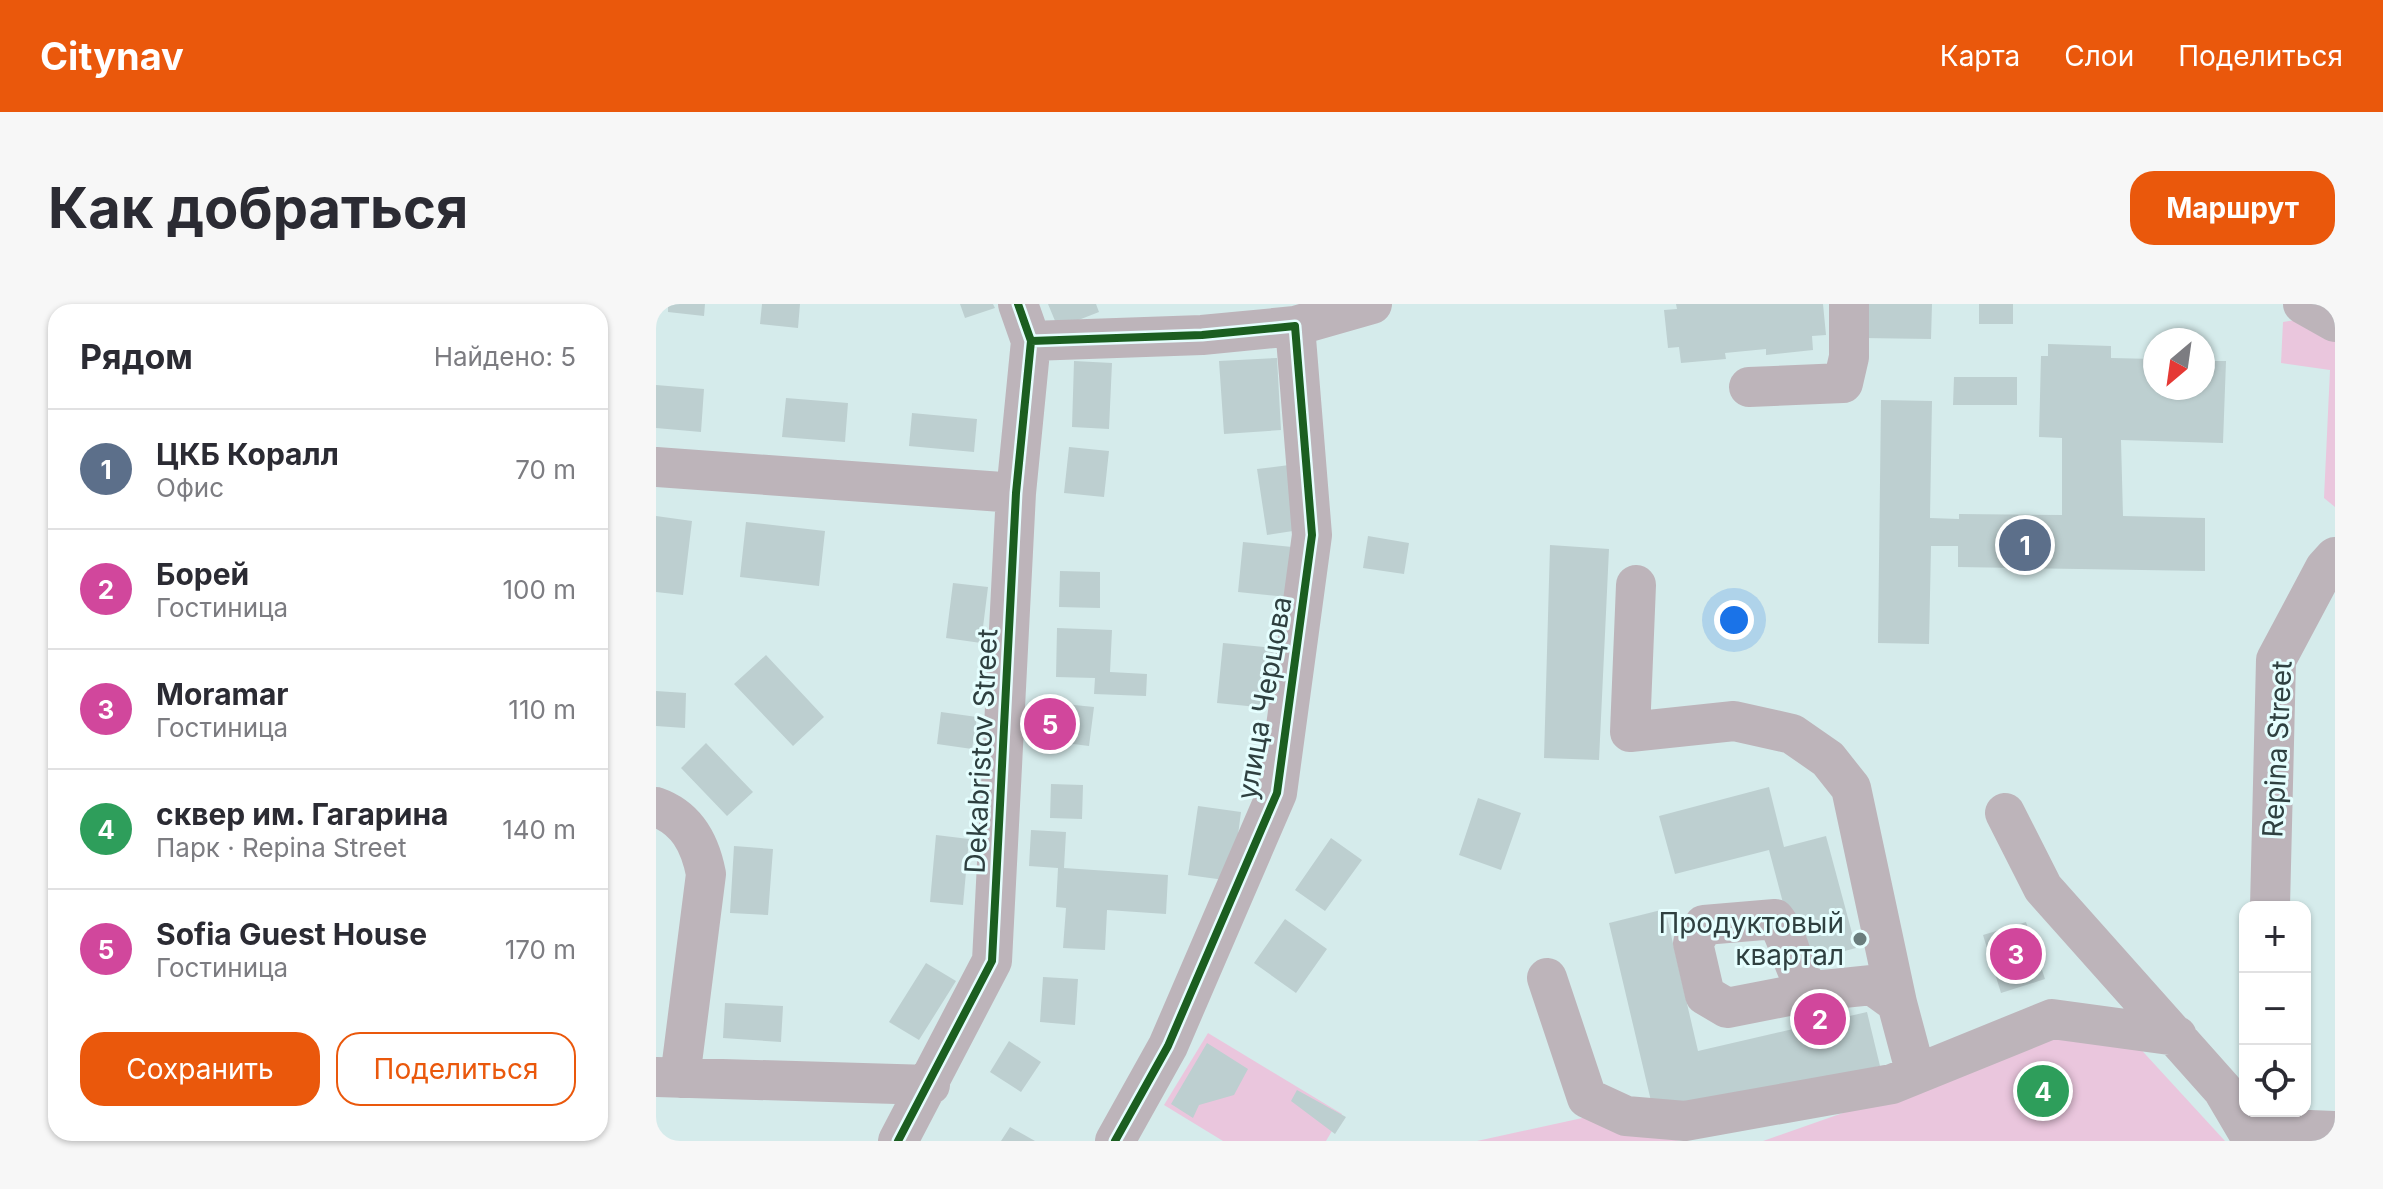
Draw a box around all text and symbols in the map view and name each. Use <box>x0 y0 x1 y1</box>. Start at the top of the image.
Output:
text: Citynav <box>40 33 184 79</box>
text: Карта <box>1940 39 2020 73</box>
text: Слои <box>2064 39 2134 73</box>
text: Поделиться <box>2178 39 2343 73</box>
button: Маршрут <box>2130 171 2335 245</box>
text: Как добраться <box>48 174 468 242</box>
north arrow <box>2143 328 2215 400</box>
text: Рядом <box>80 336 193 377</box>
text: Найдено: 5 <box>434 341 576 372</box>
text: ЦКБ Коралл <box>156 436 339 472</box>
text: 1 <box>100 454 112 485</box>
text: 70 m <box>515 454 576 485</box>
text: Офис <box>156 472 224 503</box>
pin: 1 <box>1999 515 2051 575</box>
text: Борей <box>156 556 249 592</box>
text: 2 <box>98 574 114 605</box>
text: 100 m <box>503 574 576 605</box>
text: Гостиница <box>156 592 288 623</box>
street label: улица Черцова <box>1229 594 1299 802</box>
your location <box>1714 600 1754 640</box>
street label: Dekabristov Street <box>958 628 1004 874</box>
street label: Repina Street <box>2255 660 2299 838</box>
text: Moramar <box>156 676 289 712</box>
text: 3 <box>98 694 114 725</box>
text: 110 m <box>508 694 576 725</box>
pin: 5 <box>1024 694 1076 754</box>
text: Гостиница <box>156 712 288 743</box>
text: сквер им. Гагарина <box>156 796 449 832</box>
text: 4 <box>97 814 115 845</box>
text: 140 m <box>502 814 576 845</box>
text: Парк · Repina Street <box>156 832 406 863</box>
map controls <box>2239 901 2311 1117</box>
button: + <box>2239 901 2311 973</box>
place label: Продуктовый квартал <box>1658 906 1844 972</box>
text: Sofia Guest House <box>156 916 427 952</box>
pin: 3 <box>1990 924 2042 984</box>
marker: Продуктовый квартал <box>1851 930 1869 948</box>
text: 5 <box>98 934 114 965</box>
text: 170 m <box>505 934 576 965</box>
text: Гостиница <box>156 952 288 983</box>
button: − <box>2239 973 2311 1045</box>
pin: 2 <box>1794 989 1846 1049</box>
button: Сохранить <box>80 1032 320 1106</box>
button: Поделиться <box>336 1032 576 1106</box>
button: locate <box>2239 1045 2311 1117</box>
pin: 4 <box>2017 1061 2069 1121</box>

